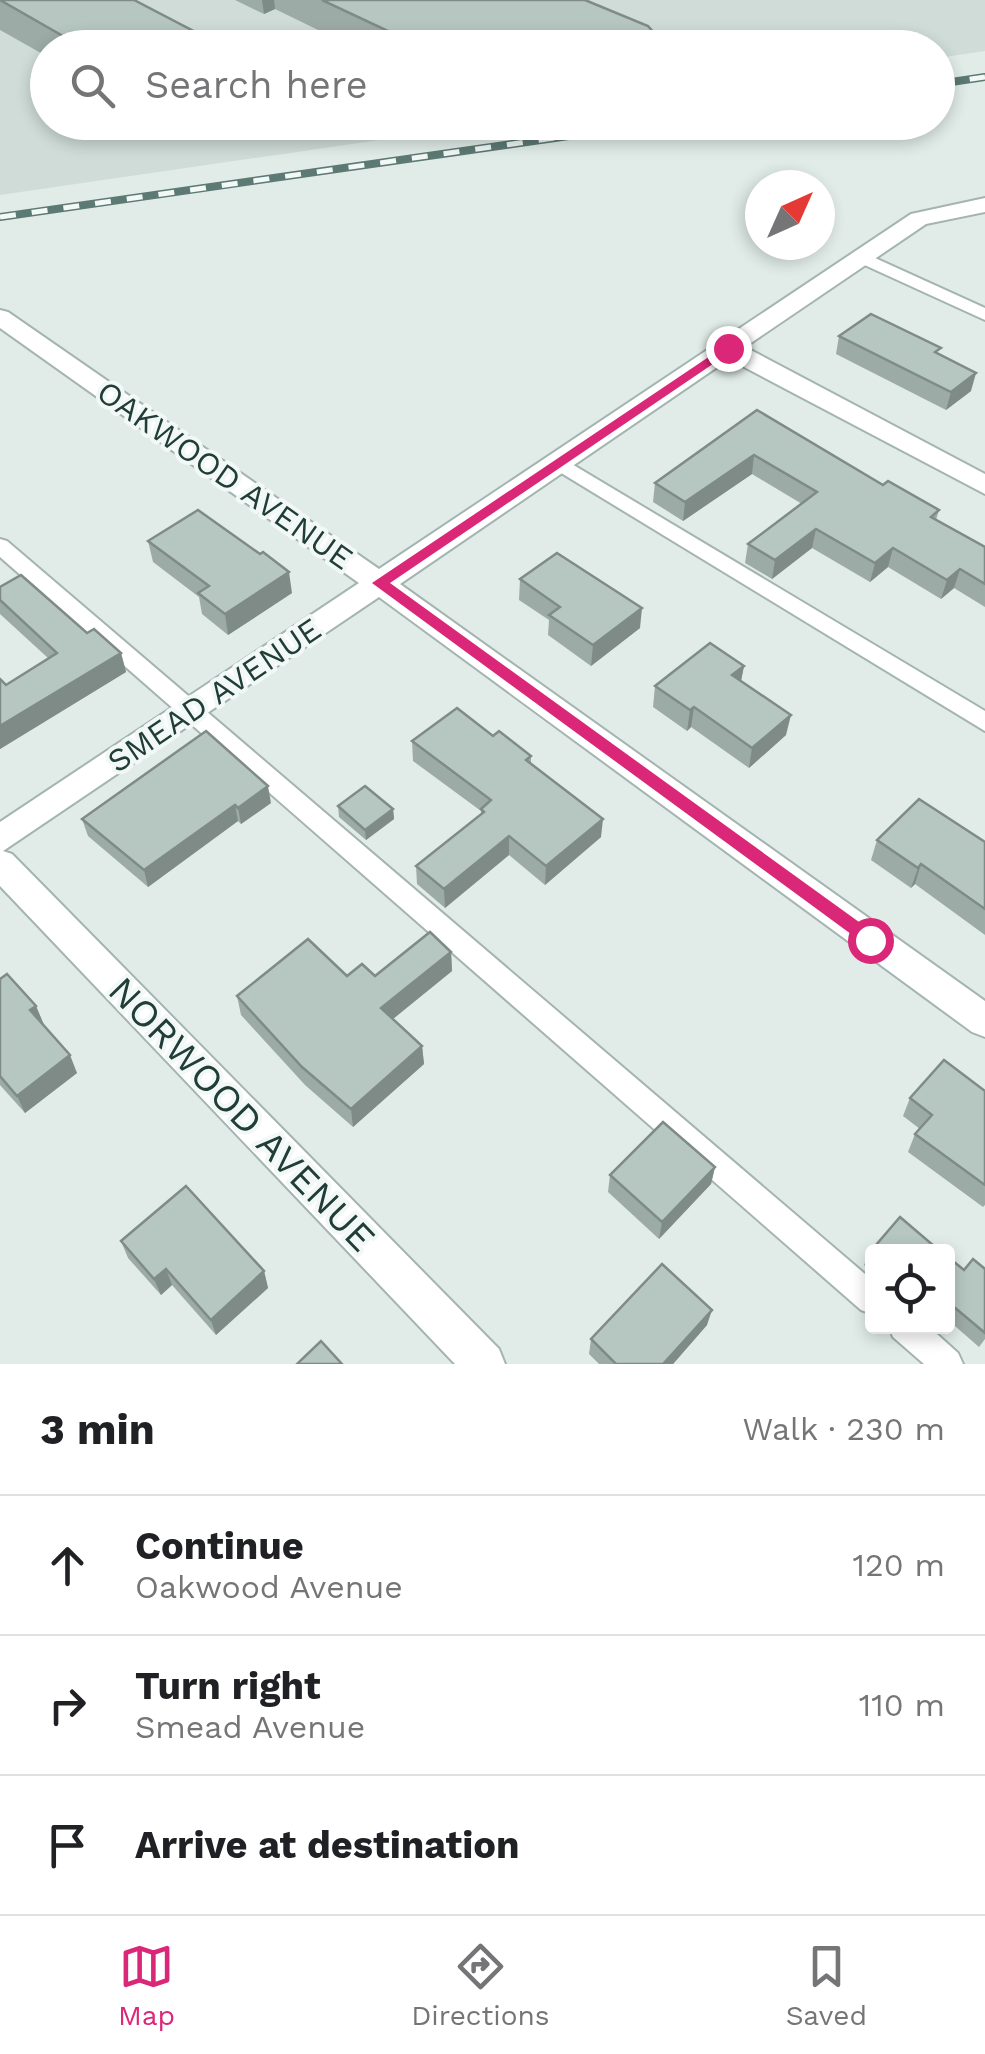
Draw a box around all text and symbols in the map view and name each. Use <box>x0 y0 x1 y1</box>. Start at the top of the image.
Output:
search box <box>30 30 955 140</box>
icon: search <box>65 58 120 113</box>
text: Search here <box>145 63 368 107</box>
north arrow <box>745 170 835 260</box>
route end <box>706 326 752 372</box>
street label: OAKWOOD AVENUE <box>90 372 360 578</box>
street label: SMEAD AVENUE <box>100 610 328 780</box>
route start <box>848 918 894 964</box>
street label: NORWOOD AVENUE <box>100 968 384 1260</box>
map controls <box>865 1244 955 1334</box>
button: locate <box>865 1244 955 1334</box>
text: 3 min <box>40 1405 155 1454</box>
text: Walk · 230 m <box>743 1410 945 1448</box>
text: Continue <box>135 1524 304 1568</box>
icon: ahead <box>40 1538 95 1593</box>
text: 120 m <box>853 1546 945 1584</box>
text: Oakwood Avenue <box>135 1568 403 1606</box>
text: Turn right <box>135 1664 321 1708</box>
icon: right <box>40 1678 95 1733</box>
text: 110 m <box>859 1686 945 1724</box>
text: Smead Avenue <box>135 1708 365 1746</box>
icon: arrive <box>40 1818 95 1873</box>
text: Arrive at destination <box>135 1823 520 1867</box>
tab: Map <box>118 1939 175 2032</box>
tab: Directions <box>411 1939 550 2032</box>
tab: Saved <box>786 1939 867 2032</box>

